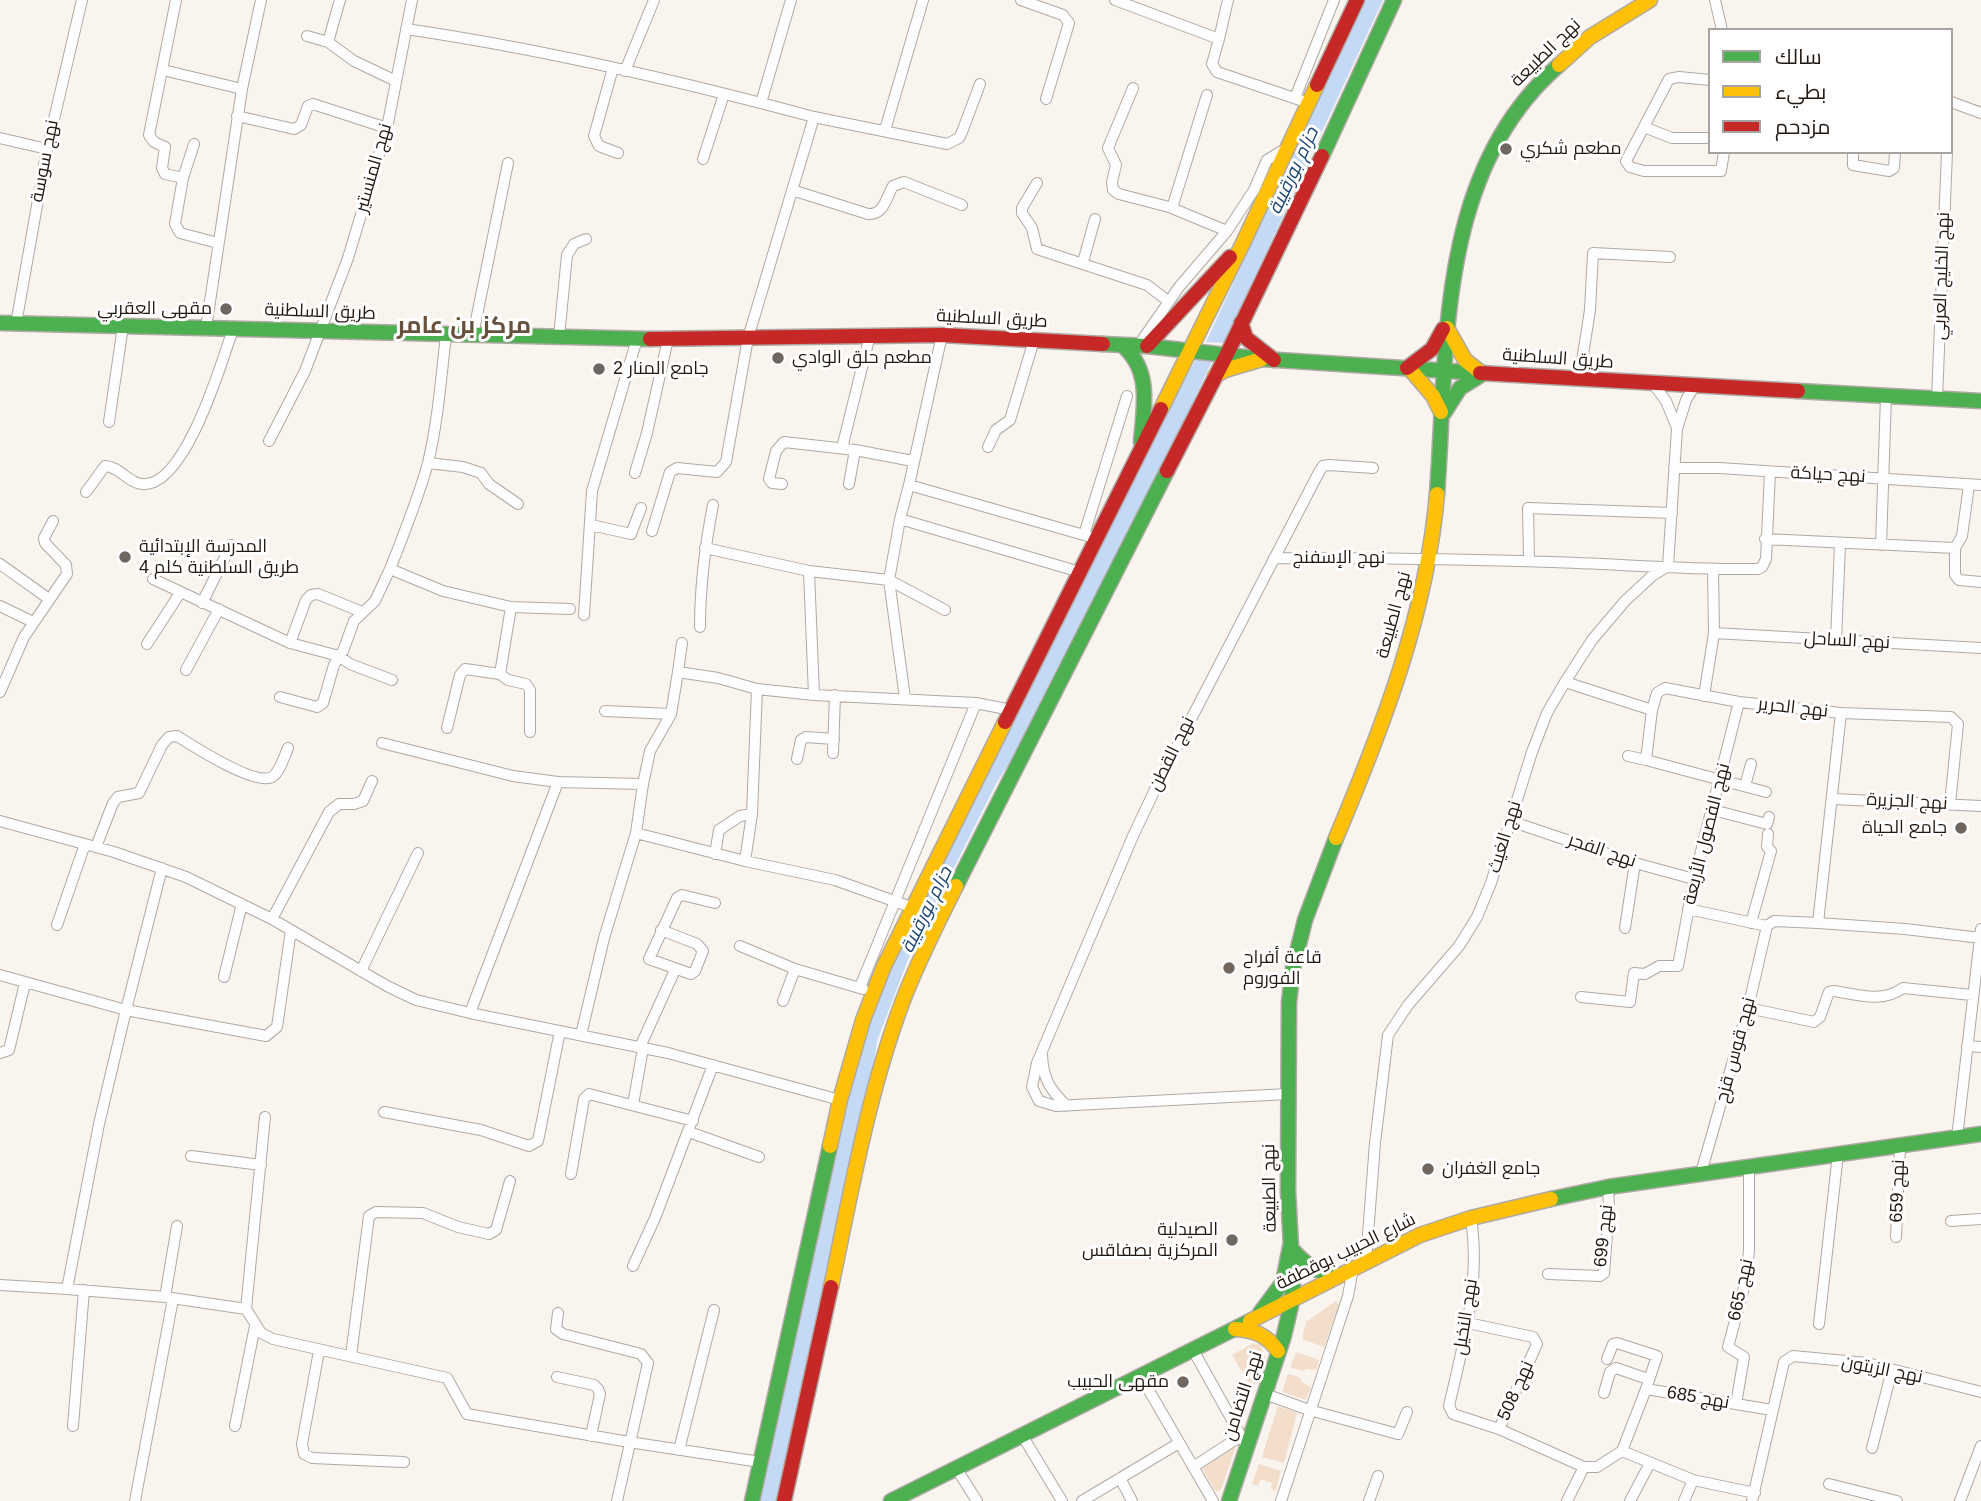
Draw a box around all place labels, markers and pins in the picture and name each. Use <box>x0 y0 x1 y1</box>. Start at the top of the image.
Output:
place label: مطعم شكري <box>1520 138 1622 160</box>
marker: مطعم شكري <box>1498 141 1514 157</box>
place label: مقهى العقربي <box>97 298 212 320</box>
marker: مقهى العقربي <box>218 301 234 317</box>
place label: مطعم حلق الوادي <box>792 347 932 369</box>
marker: مطعم حلق الوادي <box>770 350 786 366</box>
place label: جامع المنار 2 <box>613 358 709 380</box>
marker: جامع المنار 2 <box>591 361 607 377</box>
place label: المدرسة الإبتدائية طريق السلطنية كلم 4 <box>139 536 299 578</box>
marker: المدرسة الإبتدائية طريق السلطنية كلم 4 <box>117 549 133 565</box>
place label: جامع الحياة <box>1862 817 1947 839</box>
marker: جامع الحياة <box>1953 820 1969 836</box>
place label: قاعة أفراح الفوروم <box>1243 947 1322 990</box>
marker: قاعة أفراح الفوروم <box>1221 960 1237 976</box>
place label: جامع الغفران <box>1442 1158 1540 1180</box>
marker: جامع الغفران <box>1420 1161 1436 1177</box>
place label: الصيدلية المركزية بصفاقس <box>1082 1219 1218 1262</box>
marker: الصيدلية المركزية بصفاقس <box>1224 1232 1240 1248</box>
place label: مقهى الحبيب <box>1067 1371 1169 1393</box>
marker: مقهى الحبيب <box>1175 1374 1191 1390</box>

